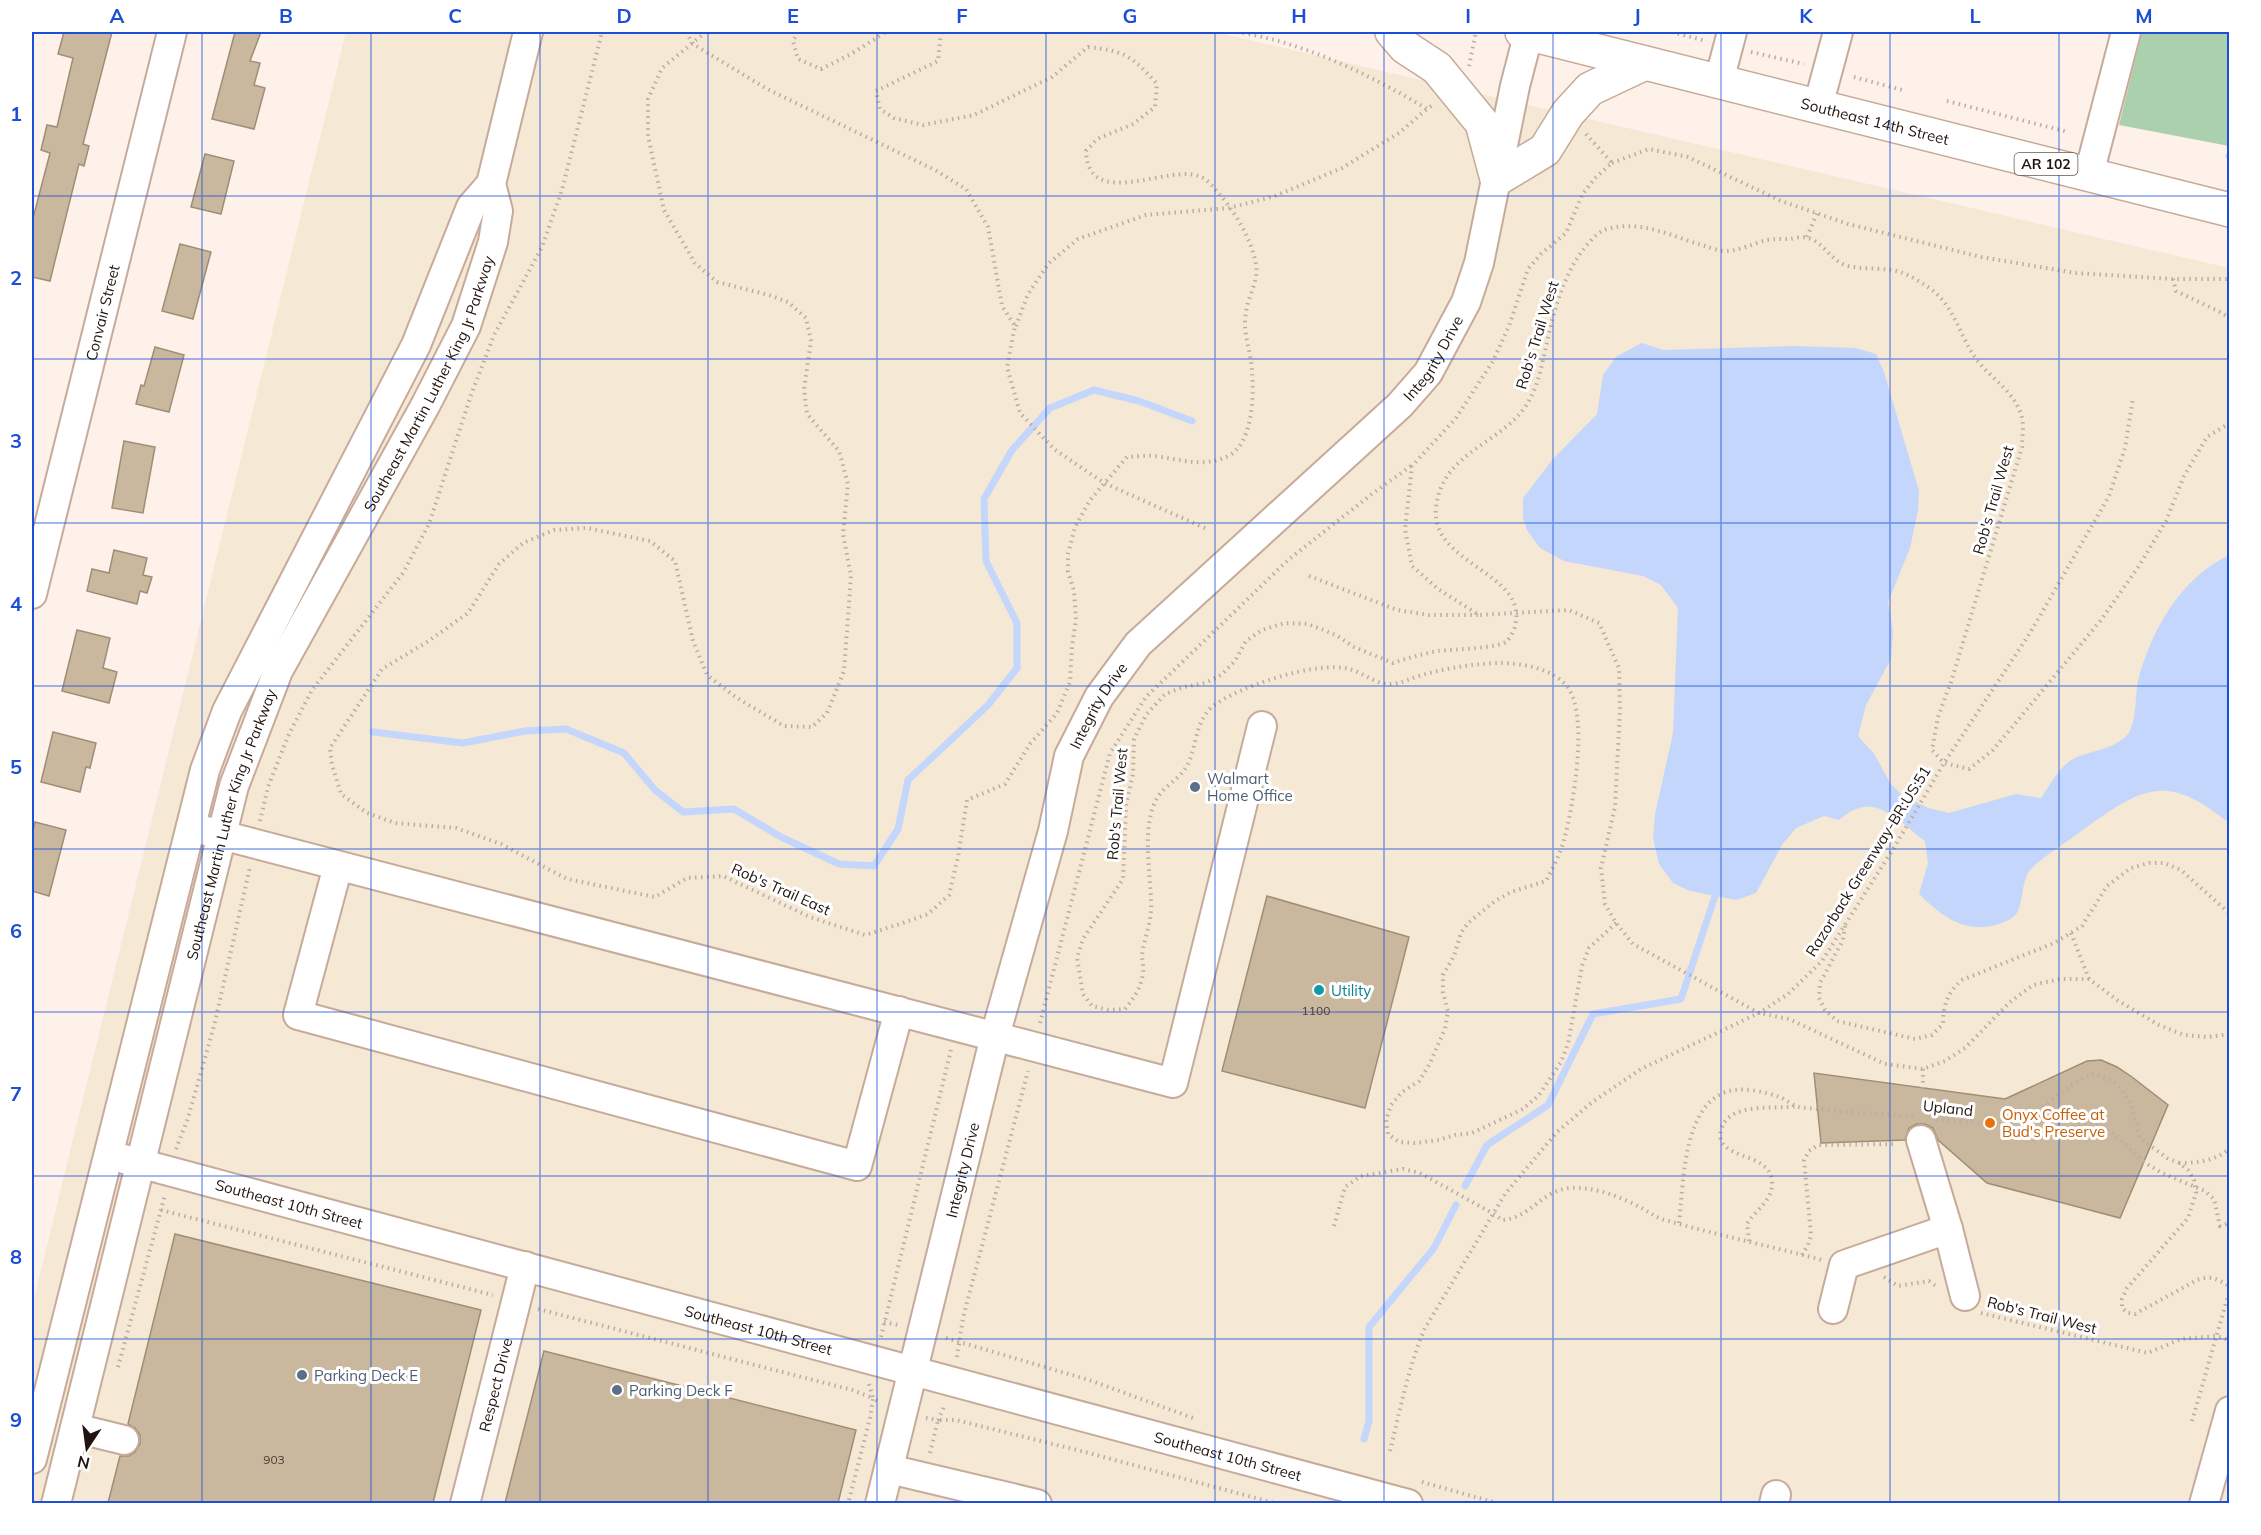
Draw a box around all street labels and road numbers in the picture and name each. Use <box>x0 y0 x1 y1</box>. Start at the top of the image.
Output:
street label: Southeast 14th Street <box>1799 93 1951 148</box>
road number: AR 102 <box>2014 153 2078 175</box>
street label: Southeast Martin Luther King Jr Parkway <box>359 253 498 515</box>
street label: Convair Street <box>81 263 123 363</box>
street label: Rob's Trail West <box>1511 278 1563 392</box>
street label: Integrity Drive <box>1399 312 1467 405</box>
street label: Rob's Trail West <box>1968 443 2018 557</box>
street label: Integrity Drive <box>1065 658 1131 752</box>
street label: Southeast Martin Luther King Jr Parkway <box>182 686 280 962</box>
street label: Rob's Trail West <box>1103 747 1131 861</box>
street label: Razorback Greenway-BR:US:51 <box>1801 762 1935 960</box>
street label: Rob's Trail East <box>729 859 833 919</box>
street label: Upland <box>1922 1096 1974 1120</box>
street label: Integrity Drive <box>941 1120 983 1220</box>
street label: Southeast 10th Street <box>213 1174 365 1232</box>
street label: Rob's Trail West <box>1985 1292 2099 1338</box>
street label: Southeast 10th Street <box>683 1301 834 1358</box>
street label: Respect Drive <box>474 1336 516 1434</box>
street label: Southeast 10th Street <box>1152 1427 1304 1484</box>

